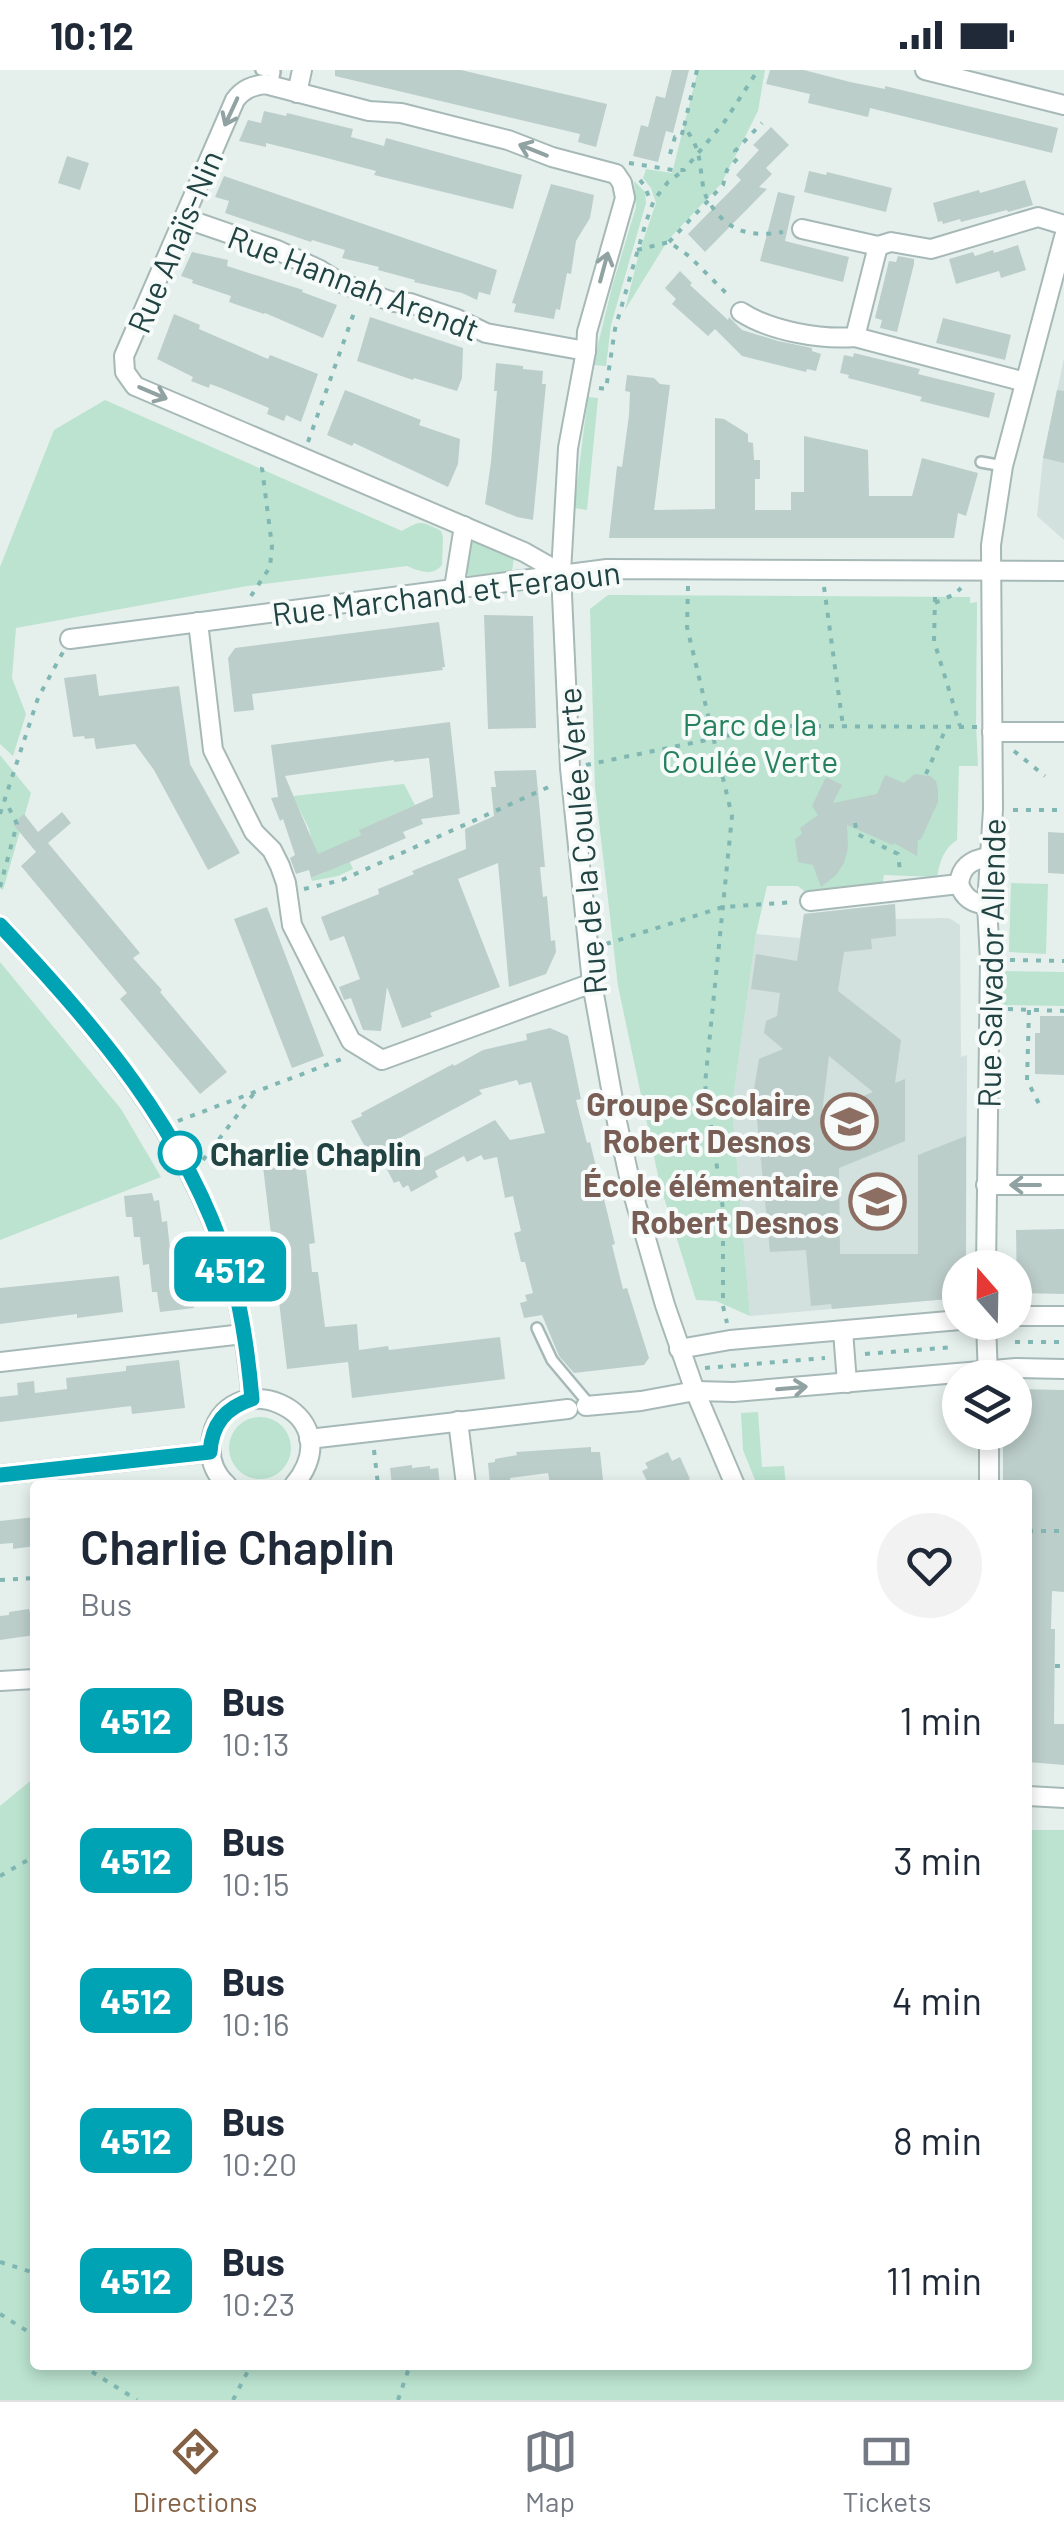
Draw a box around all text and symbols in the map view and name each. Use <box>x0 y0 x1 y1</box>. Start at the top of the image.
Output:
text: 10:12 <box>50 12 134 58</box>
one-way arrow <box>220 96 239 126</box>
one-way arrow <box>518 139 549 157</box>
street label: Rue Anaïs-Nin <box>118 144 230 338</box>
street label: Rue Hannah Arendt <box>223 217 485 347</box>
one-way arrow <box>596 252 614 283</box>
one-way arrow <box>137 385 168 403</box>
street label: Rue Marchand et Feraoun <box>270 552 622 632</box>
street label: Rue de la Coulée Verte <box>549 686 613 996</box>
park label: Parc de la Coulée Verte <box>662 704 838 779</box>
street label: Rue Salvador Allende <box>968 818 1012 1108</box>
place label: Groupe Scolaire Robert Desnos <box>586 1084 811 1159</box>
school or university icon: Groupe Scolaire Robert Desnos <box>820 1091 880 1151</box>
marker: Charlie Chaplin <box>159 1132 201 1174</box>
place label: Charlie Chaplin <box>210 1134 421 1172</box>
place label: École élémentaire Robert Desnos <box>583 1165 839 1240</box>
school or university icon: École élémentaire Robert Desnos <box>848 1172 908 1232</box>
one-way arrow <box>1009 1176 1042 1194</box>
line badge: 4512 <box>160 1236 300 1302</box>
text: 4512 <box>194 1248 266 1290</box>
north arrow <box>942 1250 1032 1340</box>
map controls <box>942 1250 1032 1450</box>
button: layers <box>942 1360 1032 1450</box>
one-way arrow <box>776 1378 808 1397</box>
button: heart <box>877 1513 982 1618</box>
text: Charlie Chaplin <box>80 1517 395 1575</box>
text: Bus <box>80 1584 132 1622</box>
text: Bus <box>222 1678 285 1724</box>
text: 1 min <box>900 1697 982 1743</box>
text: 4512 <box>100 1699 172 1741</box>
text: 10:13 <box>222 1724 289 1762</box>
text: Bus <box>222 1818 285 1864</box>
text: 3 min <box>893 1837 982 1883</box>
text: 4512 <box>100 1839 172 1881</box>
text: 10:15 <box>222 1864 289 1902</box>
text: Bus <box>222 1958 285 2004</box>
text: 4 min <box>892 1977 982 2023</box>
text: 4512 <box>100 1979 172 2021</box>
text: 10:16 <box>222 2004 289 2042</box>
text: Bus <box>222 2098 285 2144</box>
text: 8 min <box>893 2117 982 2163</box>
text: 4512 <box>100 2119 172 2161</box>
text: 10:20 <box>222 2144 297 2182</box>
text: Bus <box>222 2238 285 2284</box>
text: 11 min <box>886 2257 982 2303</box>
text: 4512 <box>100 2259 172 2301</box>
text: 10:23 <box>222 2284 295 2322</box>
tab: Directions <box>132 2424 258 2518</box>
tab: Map <box>523 2424 578 2518</box>
tab: Tickets <box>842 2424 932 2518</box>

